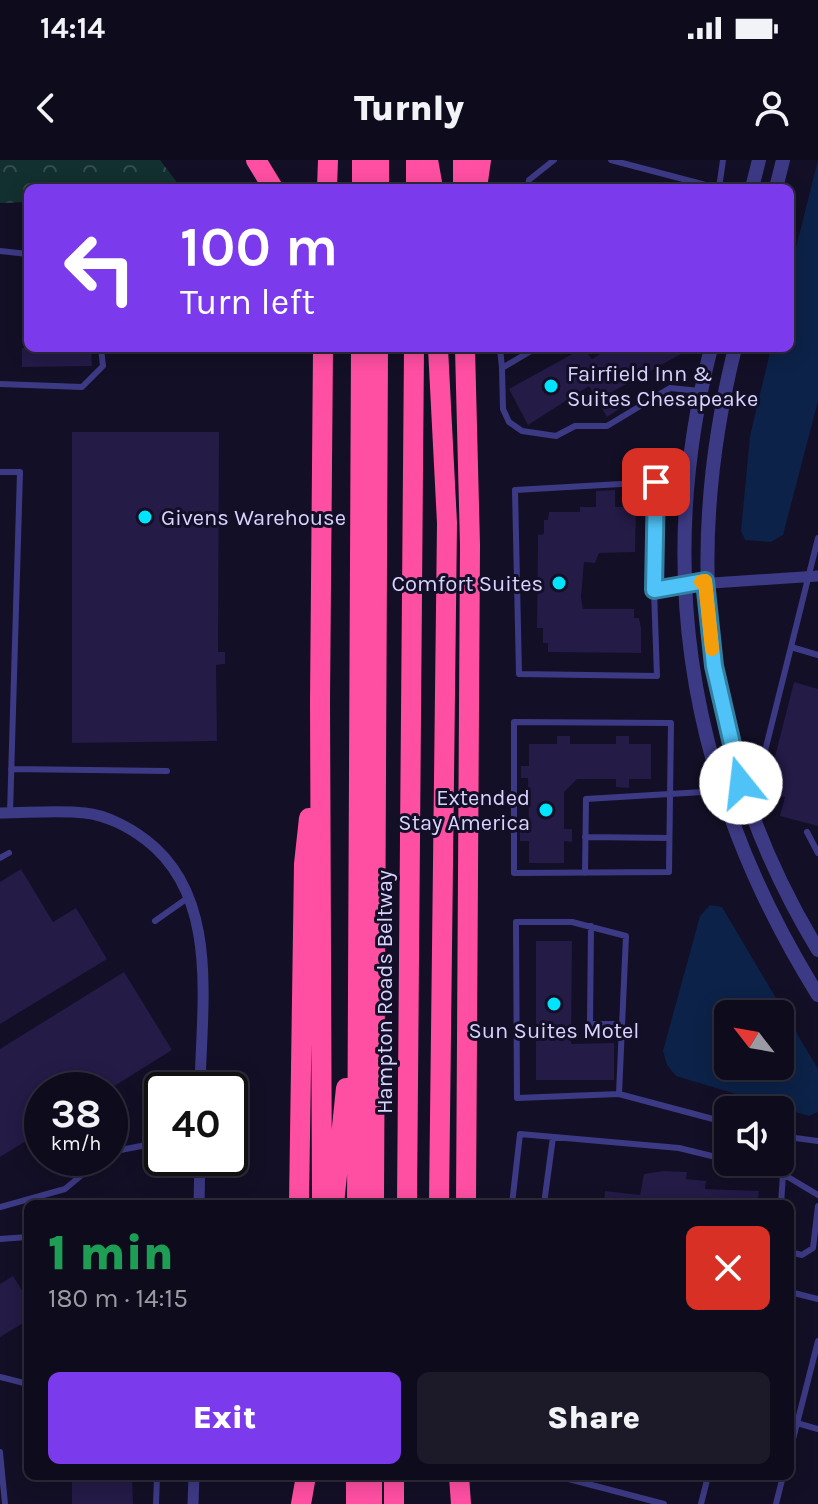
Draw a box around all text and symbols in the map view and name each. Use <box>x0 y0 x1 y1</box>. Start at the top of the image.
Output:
text: 14:14 <box>40 10 105 46</box>
icon: back <box>24 86 68 130</box>
icon: person <box>750 86 794 130</box>
text: Turnly <box>354 87 464 129</box>
text: 100 m <box>180 214 338 279</box>
icon: left <box>48 216 152 320</box>
text: Turn left <box>180 281 315 323</box>
place label: Fairfield Inn & Suites Chesapeake <box>567 361 758 412</box>
marker: Fairfield Inn & Suites Chesapeake <box>542 377 560 395</box>
pin <box>622 448 690 516</box>
icon: arrive <box>634 460 678 504</box>
place label: Givens Warehouse <box>161 505 346 531</box>
marker: Givens Warehouse <box>136 508 154 526</box>
place label: Comfort Suites <box>392 571 543 597</box>
marker: Comfort Suites <box>550 574 568 592</box>
position arrow <box>699 741 783 825</box>
place label: Extended Stay America <box>398 785 530 836</box>
marker: Extended Stay America <box>537 801 555 819</box>
street label: Hampton Roads Beltway <box>372 870 398 1114</box>
marker: Sun Suites Motel <box>545 995 563 1013</box>
north arrow <box>714 1000 794 1080</box>
map controls <box>714 1000 794 1176</box>
place label: Sun Suites Motel <box>468 1018 640 1044</box>
speed limit sign: 40 <box>144 1072 248 1176</box>
text: 38 <box>51 1090 101 1137</box>
button: sound <box>714 1096 794 1176</box>
text: km/h <box>51 1132 101 1155</box>
text: 1 min <box>48 1225 174 1281</box>
button: close <box>686 1226 770 1310</box>
text: 180 m · 14:15 <box>48 1283 188 1314</box>
button: Exit <box>48 1372 401 1464</box>
button: Share <box>417 1372 770 1464</box>

